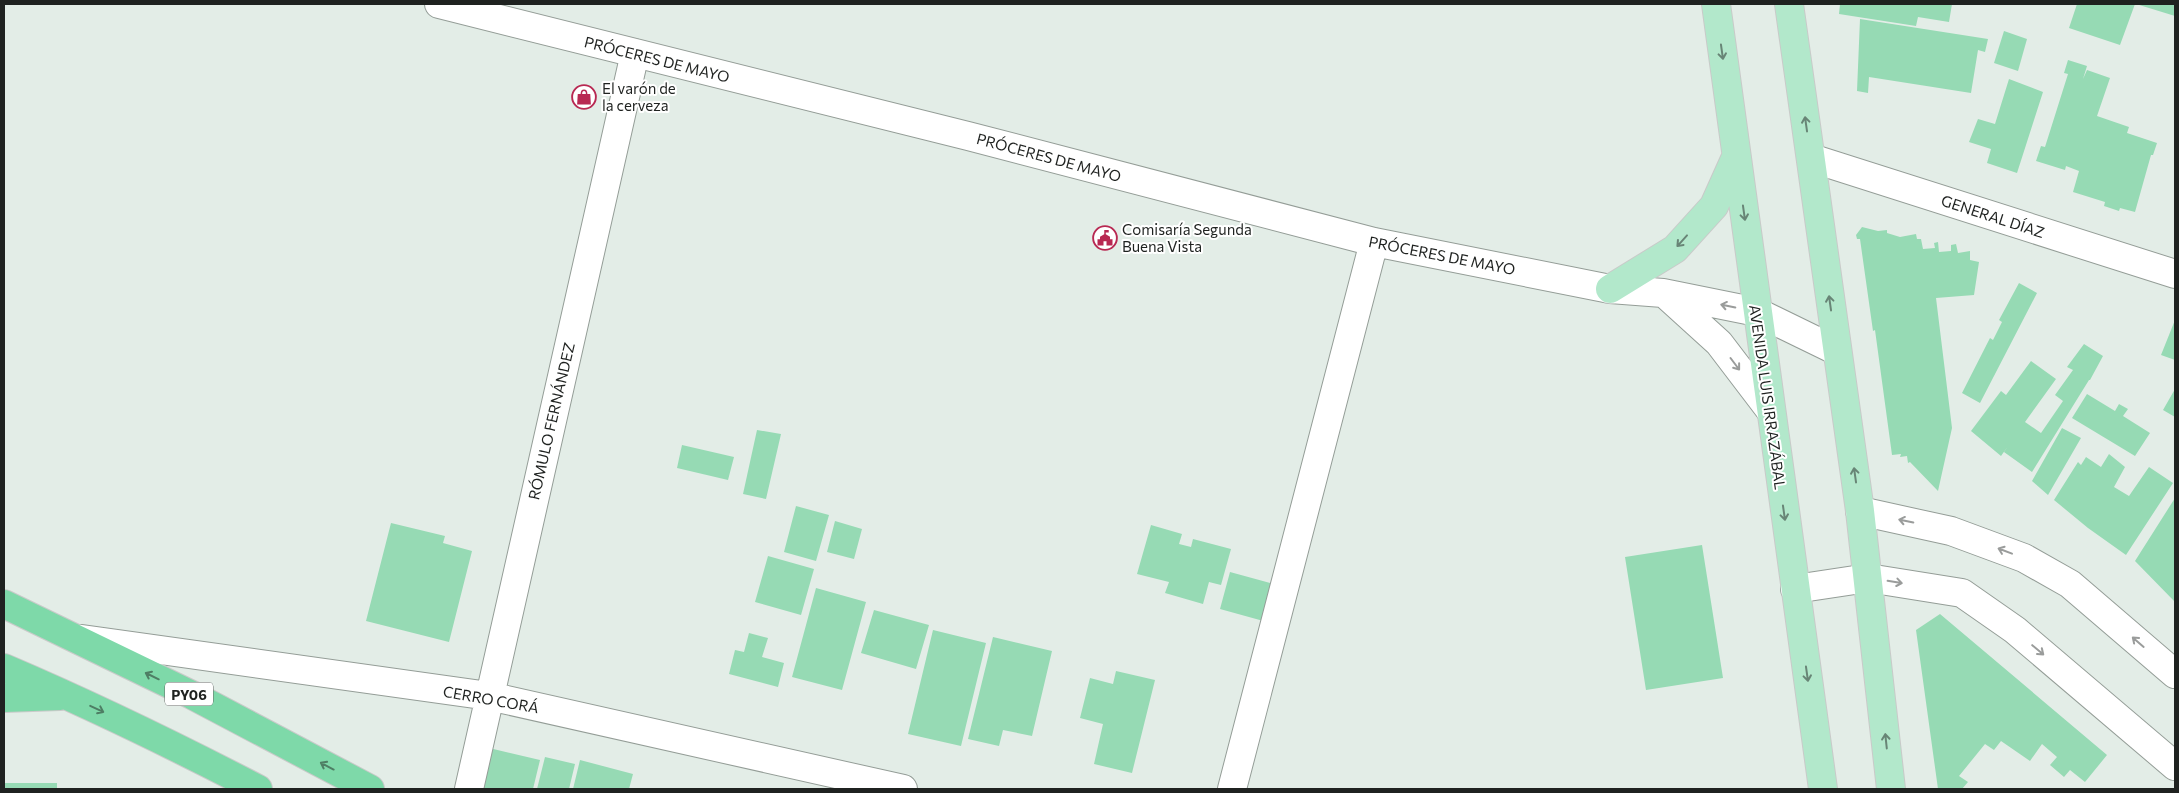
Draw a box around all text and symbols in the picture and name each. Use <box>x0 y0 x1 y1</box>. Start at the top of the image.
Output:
street label: PRÓCERES DE MAYO <box>583 31 732 86</box>
one-way arrow <box>1717 44 1727 60</box>
place label: El varón de la cerveza <box>602 79 676 114</box>
shop icon: El varón de la cerveza <box>571 84 597 110</box>
one-way arrow <box>1801 117 1811 133</box>
street label: PRÓCERES DE MAYO <box>975 128 1124 185</box>
street label: GENERAL DÍAZ <box>1939 190 2047 241</box>
one-way arrow <box>1739 205 1749 221</box>
place label: Comisaría Segunda Buena Vista <box>1122 220 1252 255</box>
public building icon: Comisaría Segunda Buena Vista <box>1092 225 1118 251</box>
street label: PRÓCERES DE MAYO <box>1367 231 1517 278</box>
one-way arrow <box>1676 235 1688 248</box>
one-way arrow <box>1825 295 1835 311</box>
one-way arrow <box>1720 301 1736 310</box>
street label: AVENIDA LUIS IRRAZÁBAL <box>1746 303 1791 491</box>
street label: RÓMULO FERNÁNDEZ <box>523 340 578 501</box>
one-way arrow <box>1730 357 1740 371</box>
one-way arrow <box>1849 467 1859 483</box>
one-way arrow <box>1780 505 1790 521</box>
one-way arrow <box>1898 516 1914 525</box>
one-way arrow <box>1998 546 2014 555</box>
one-way arrow <box>1887 578 1903 588</box>
one-way arrow <box>2132 637 2145 648</box>
one-way arrow <box>2031 644 2044 655</box>
one-way arrow <box>1802 665 1812 681</box>
one-way arrow <box>145 670 160 680</box>
street label: CERRO CORÁ <box>442 681 541 716</box>
road number: PY06 <box>165 682 213 706</box>
one-way arrow <box>89 705 104 714</box>
one-way arrow <box>1881 733 1891 749</box>
one-way arrow <box>320 761 335 771</box>

